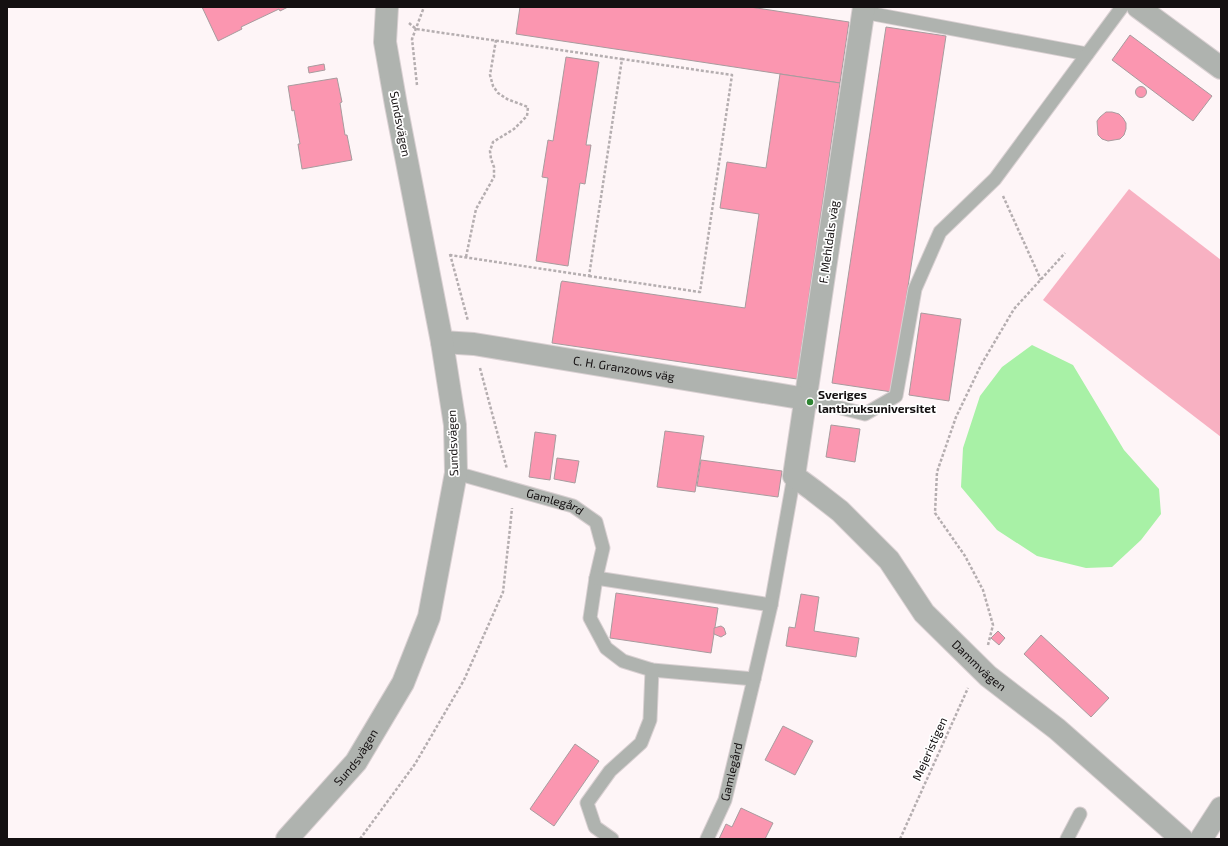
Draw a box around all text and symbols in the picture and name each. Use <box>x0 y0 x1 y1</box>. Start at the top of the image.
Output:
street label: Sundsvägen <box>388 90 414 158</box>
street label: F. Mehldals väg <box>815 199 841 284</box>
street label: C. H. Granzows väg <box>572 353 676 383</box>
place label: Sveriges lantbruksuniversitet <box>818 387 936 415</box>
marker: Sveriges lantbruksuniversitet <box>805 397 815 407</box>
street label: Sundsvägen <box>444 410 460 476</box>
street label: Gamlegård <box>525 485 587 517</box>
street label: Dammvägen <box>950 637 1009 693</box>
street label: Mejeristigen <box>909 715 950 783</box>
street label: Sundsvägen <box>330 726 380 788</box>
street label: Gamlegård <box>717 741 745 802</box>

